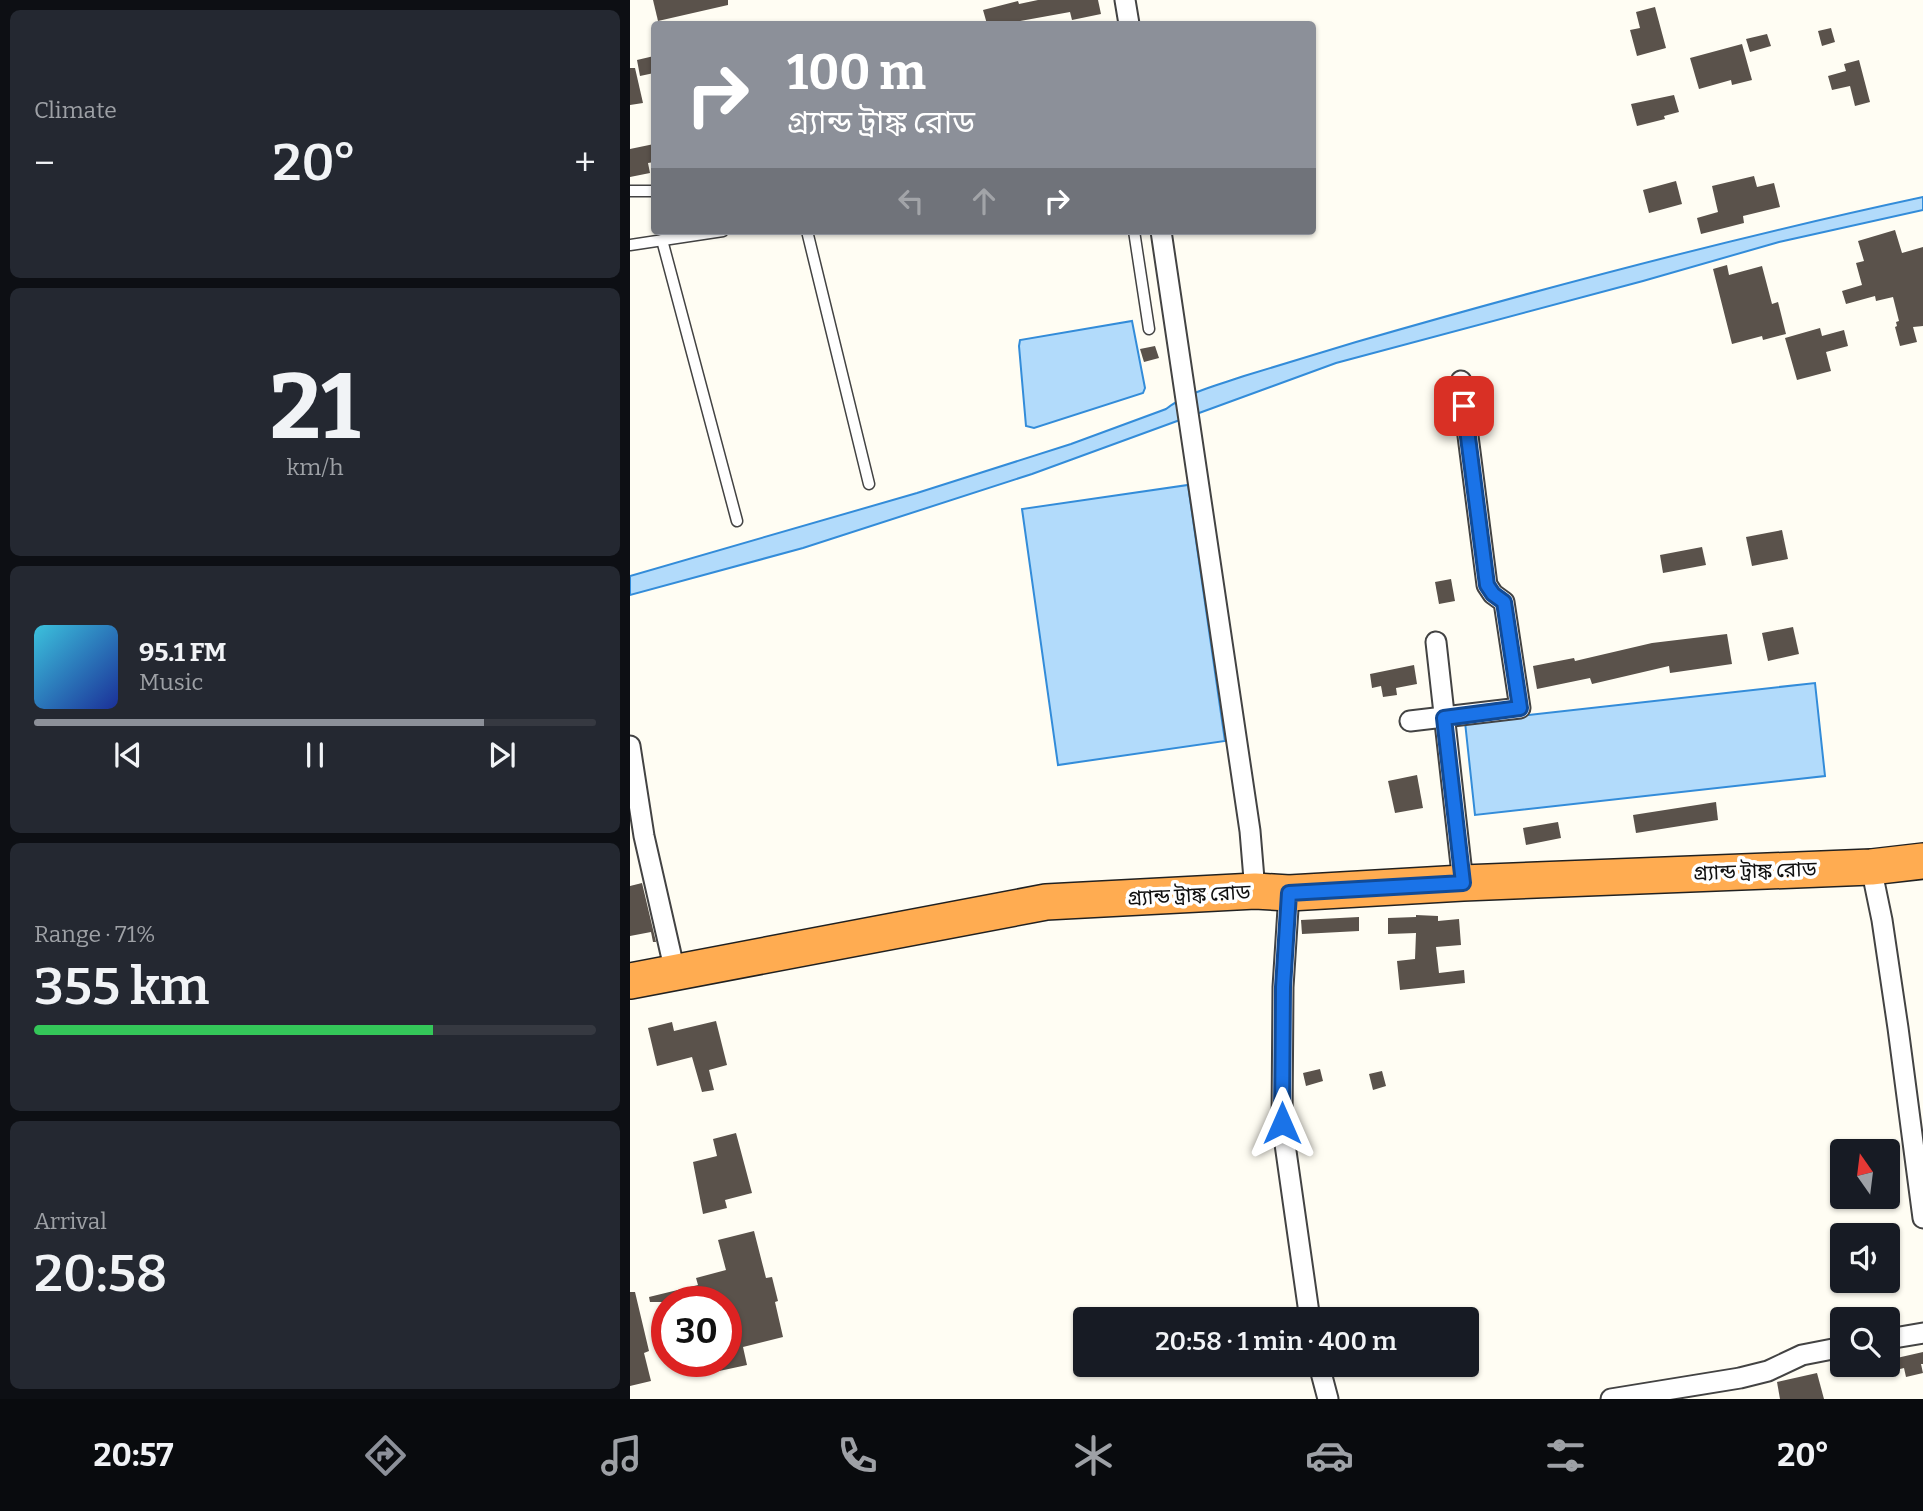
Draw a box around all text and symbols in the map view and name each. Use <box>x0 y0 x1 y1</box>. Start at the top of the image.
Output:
text: 100 m <box>787 43 926 102</box>
icon: right <box>672 49 763 140</box>
text: Climate <box>34 96 117 124</box>
text: গ্র্যান্ড ট্রাঙ্ক রোড <box>787 103 975 141</box>
text: 20° <box>272 131 357 194</box>
text: − <box>34 140 55 186</box>
text: + <box>574 140 596 186</box>
icon: left <box>892 182 930 220</box>
icon: ahead <box>965 182 1003 220</box>
icon: right <box>1038 182 1076 220</box>
text: 21 <box>270 353 360 462</box>
pin <box>1434 376 1494 436</box>
icon: arrive <box>1445 387 1483 425</box>
text: km/h <box>287 453 343 481</box>
text: 95.1 FM <box>139 637 226 668</box>
text: Music <box>139 668 203 696</box>
icon: previous <box>109 736 147 774</box>
icon: pause <box>296 736 334 774</box>
icon: next <box>483 736 521 774</box>
street label: গ্র্যান্ড ট্রাঙ্ক রোড <box>1693 856 1818 886</box>
street label: গ্র্যান্ড ট্রাঙ্ক রোড <box>1127 879 1252 911</box>
text: Range · 71% <box>34 920 156 948</box>
text: 355 km <box>34 955 209 1018</box>
position arrow <box>1245 1086 1319 1160</box>
north arrow <box>1830 1139 1900 1209</box>
map controls <box>1830 1139 1900 1377</box>
text: Arrival <box>34 1207 107 1235</box>
button: sound <box>1830 1223 1900 1293</box>
text: 20:58 <box>34 1242 167 1305</box>
speed limit sign: 30 <box>651 1286 742 1377</box>
button: search <box>1830 1307 1900 1377</box>
text: 20:58 · 1 min · 400 m <box>1155 1326 1397 1357</box>
icon: directions <box>361 1431 410 1480</box>
icon: music <box>597 1431 646 1480</box>
icon: phone <box>833 1431 882 1480</box>
icon: climate <box>1069 1431 1118 1480</box>
icon: car <box>1305 1431 1354 1480</box>
icon: filters <box>1541 1431 1590 1480</box>
text: 20:57 <box>94 1436 173 1474</box>
text: 20° <box>1777 1436 1829 1474</box>

